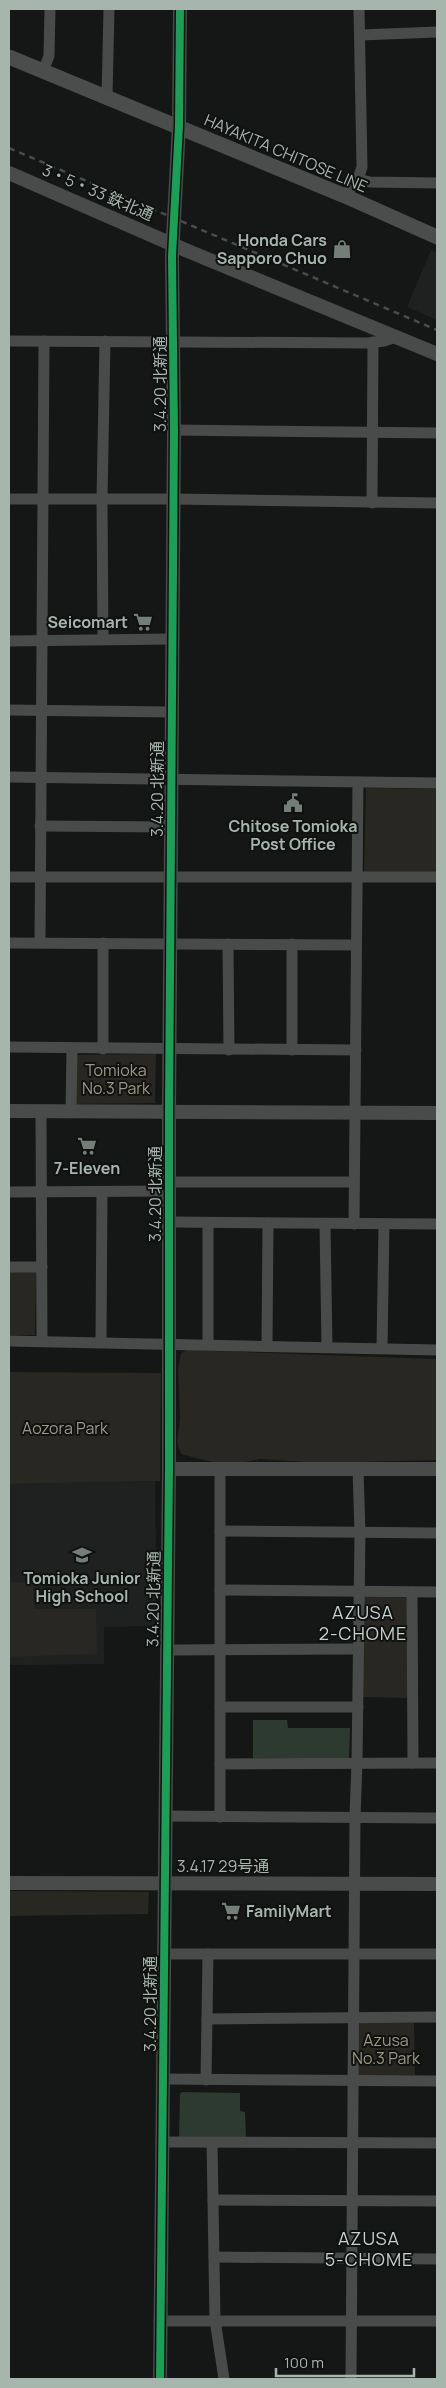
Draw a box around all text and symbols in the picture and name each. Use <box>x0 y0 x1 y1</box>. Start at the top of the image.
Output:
street label: HAYAKITA CHITOSE LINE <box>201 109 371 197</box>
street label: 3・5・33 鉄北通 <box>39 159 157 225</box>
place label: Honda Cars Sapporo Chuo <box>217 229 327 269</box>
shop icon: Honda Cars Sapporo Chuo <box>331 238 353 260</box>
street label: 3.4.20 北新通 <box>149 336 171 432</box>
place label: Seicomart <box>48 611 128 633</box>
supermarket icon: Seicomart <box>132 611 154 633</box>
street label: 3.4.20 北新通 <box>146 741 168 837</box>
public building icon: Chitose Tomioka Post Office <box>282 792 304 814</box>
place label: Chitose Tomioka Post Office <box>229 815 357 855</box>
park label: Tomioka No.3 Park <box>82 1059 151 1099</box>
supermarket icon: 7-Eleven <box>76 1135 98 1157</box>
street label: 3.4.20 北新通 <box>144 1146 166 1242</box>
place label: 7-Eleven <box>54 1157 120 1179</box>
park label: Aozora Park <box>22 1417 109 1439</box>
school or university icon: Tomioka Junior High School <box>71 1544 93 1566</box>
street label: 3.4.20 北新通 <box>141 1551 165 1647</box>
place label: Tomioka Junior High School <box>24 1567 140 1607</box>
district label: AZUSA 2-CHOME <box>319 1600 407 1645</box>
street label: 3.4.17 29号通 <box>177 1855 269 1877</box>
supermarket icon: FamilyMart <box>220 1900 242 1922</box>
place label: FamilyMart <box>246 1900 332 1922</box>
street label: 3.4.20 北新通 <box>139 1956 161 2052</box>
park label: Azusa No.3 Park <box>352 2029 421 2069</box>
district label: AZUSA 5-CHOME <box>325 2226 413 2271</box>
scale bar <box>276 2346 414 2378</box>
text: 100 m <box>284 2352 324 2373</box>

